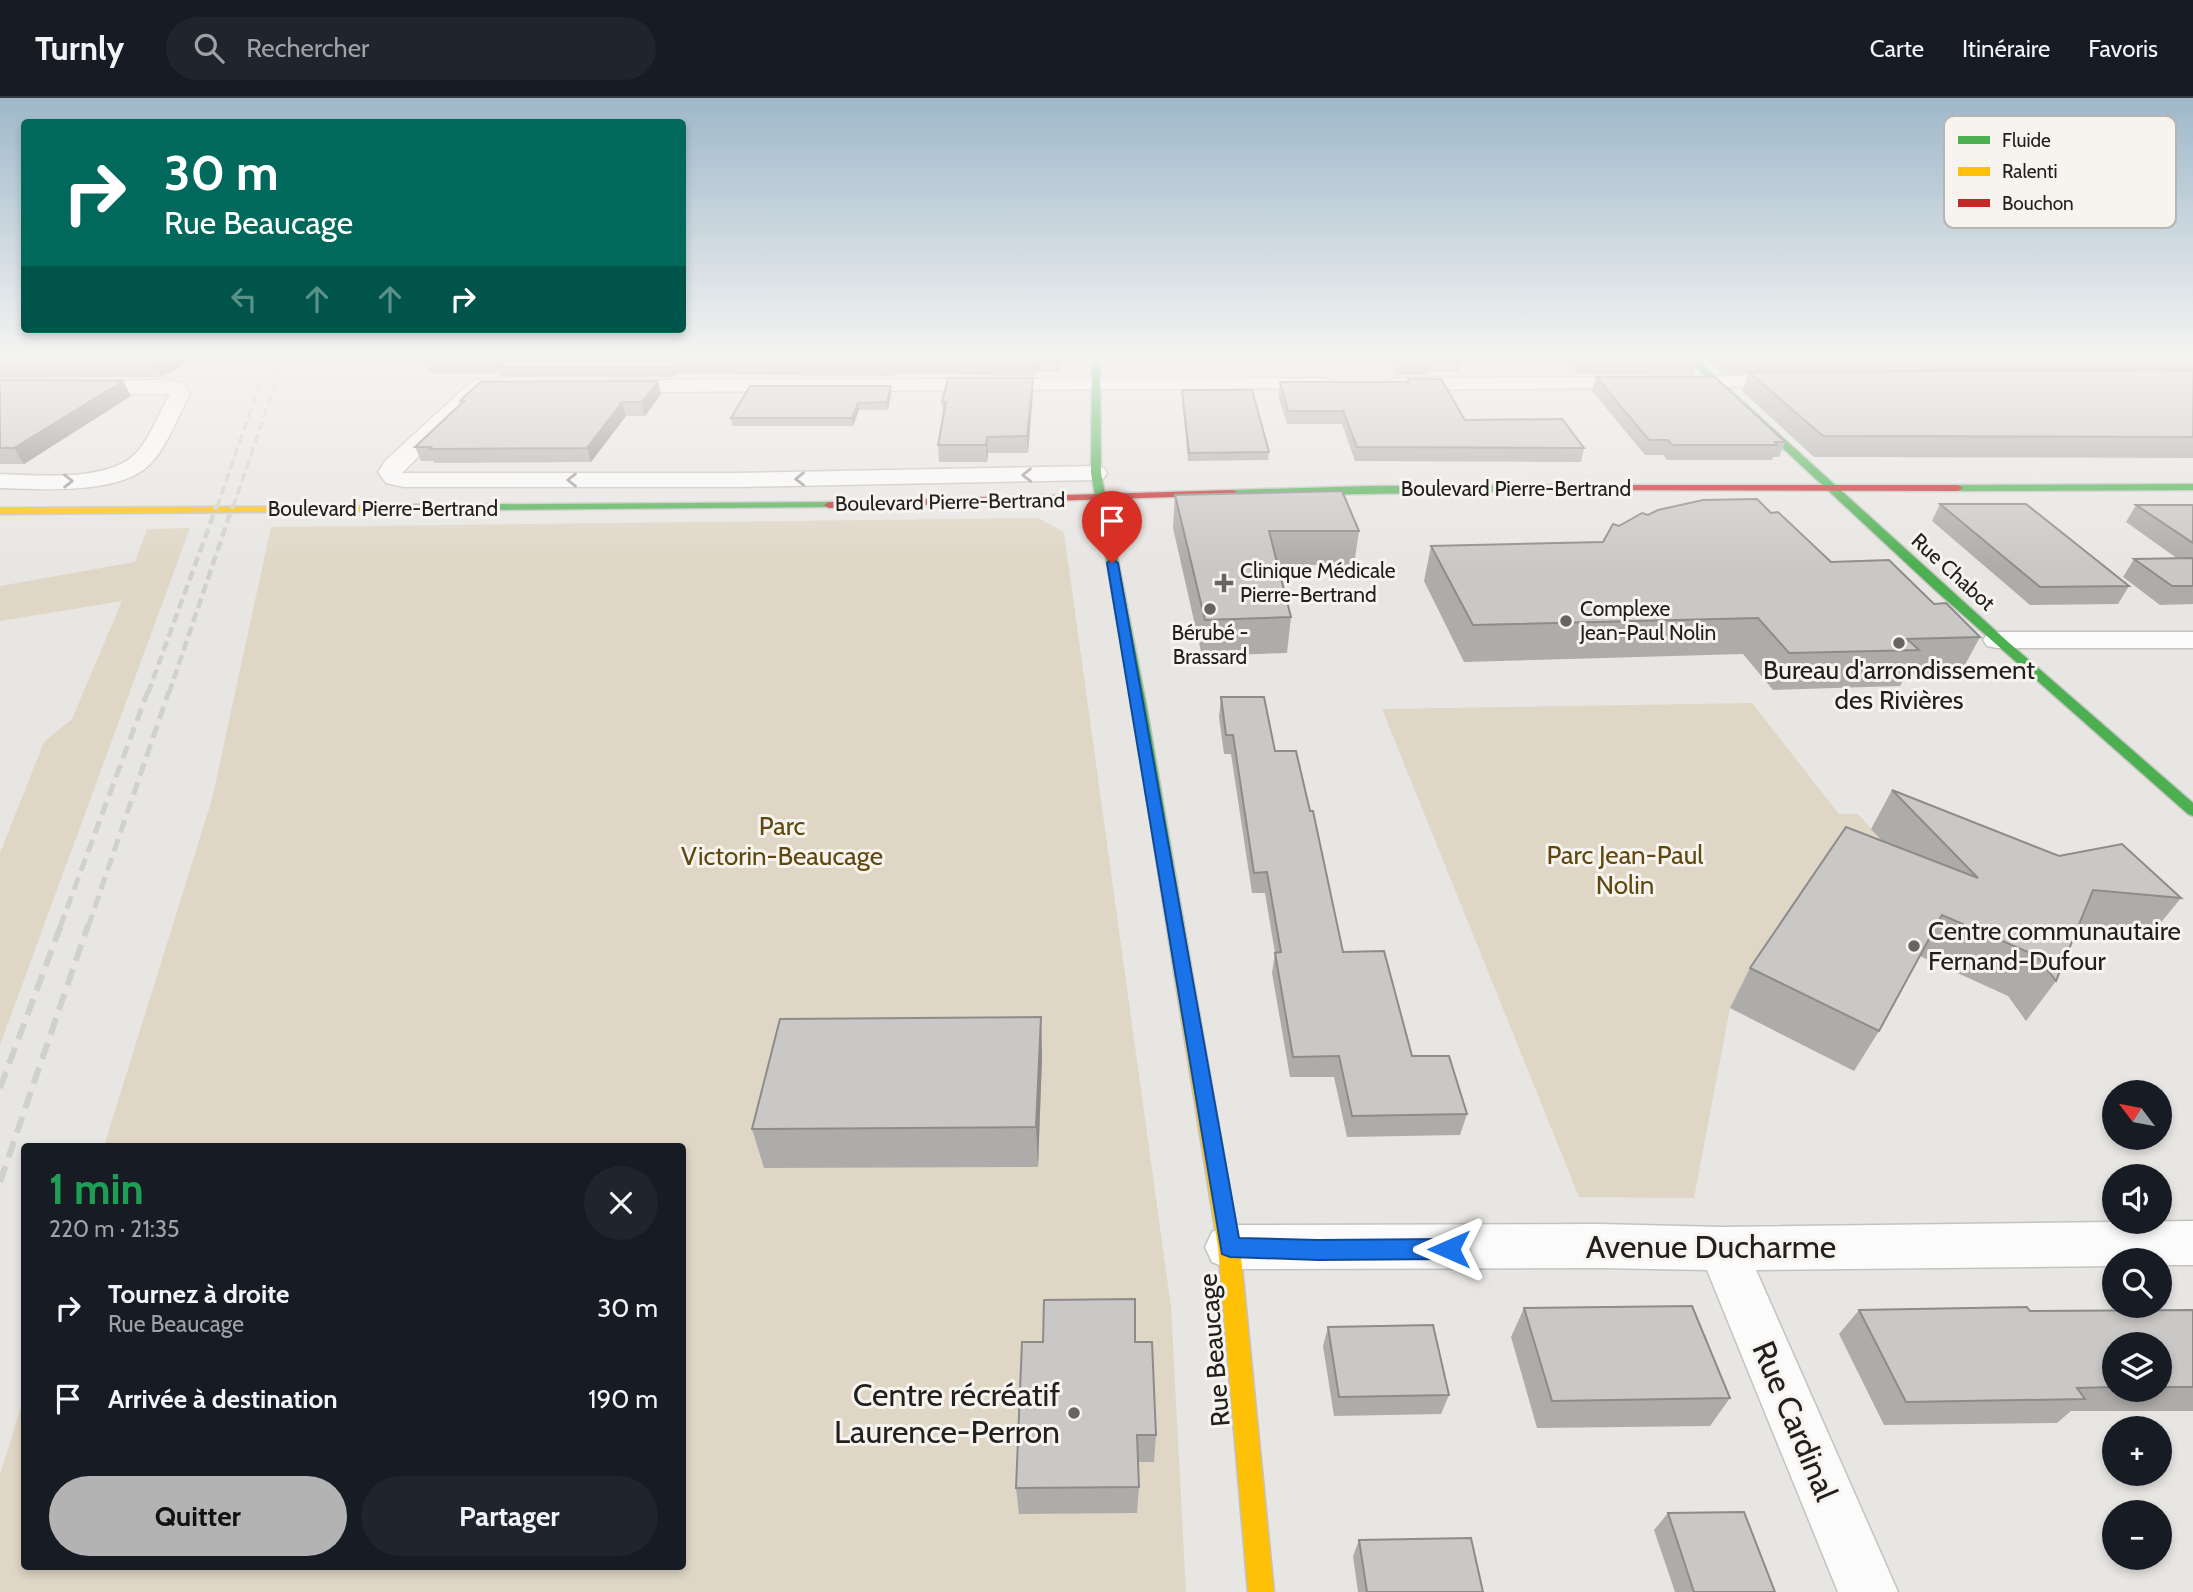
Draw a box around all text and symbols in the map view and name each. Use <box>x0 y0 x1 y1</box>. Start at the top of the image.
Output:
search box <box>166 17 656 80</box>
text: Turnly <box>35 28 124 68</box>
icon: search <box>190 29 228 67</box>
text: Rechercher <box>246 32 369 64</box>
text: Carte <box>1870 34 1924 63</box>
text: Itinéraire <box>1962 34 2050 63</box>
text: Favoris <box>2088 34 2158 63</box>
legend <box>1944 116 2176 228</box>
text: Fluide <box>2002 129 2051 152</box>
text: 30 m <box>164 143 279 202</box>
icon: right <box>49 147 140 238</box>
text: Ralenti <box>2002 160 2058 183</box>
text: Bouchon <box>2002 192 2074 215</box>
text: Rue Beaucage <box>164 203 353 242</box>
icon: left <box>225 280 263 318</box>
icon: ahead <box>298 280 336 318</box>
icon: ahead <box>371 280 409 318</box>
icon: right <box>444 280 482 318</box>
one-way arrow <box>1022 467 1033 482</box>
one-way arrow <box>794 471 805 487</box>
one-way arrow <box>567 472 577 488</box>
one-way arrow <box>63 473 74 488</box>
street label: Boulevard Pierre-Bertrand <box>1401 476 1631 501</box>
street label: Boulevard Pierre-Bertrand <box>835 487 1065 516</box>
pin <box>1082 491 1142 563</box>
street label: Boulevard Pierre-Bertrand <box>268 496 498 521</box>
icon: arrive <box>1093 502 1131 540</box>
street label: Rue Chabot <box>1907 528 2000 616</box>
place label: Clinique Médicale Pierre-Bertrand <box>1240 558 1396 607</box>
marker: Clinique Médicale Pierre-Bertrand <box>1214 573 1234 593</box>
place label: Complexe Jean-Paul Nolin <box>1579 596 1716 645</box>
marker: Bérubé - Brassard <box>1202 601 1218 617</box>
marker: Complexe Jean-Paul Nolin <box>1558 613 1574 629</box>
place label: Bérubé - Brassard <box>1172 620 1248 669</box>
marker: Bureau d'arrondissement des Rivières <box>1891 635 1907 651</box>
place label: Bureau d'arrondissement des Rivières <box>1763 654 2035 716</box>
park label: Parc Victorin-Beaucage <box>681 810 883 872</box>
park label: Parc Jean-Paul Nolin <box>1547 839 1703 901</box>
place label: Centre communautaire Fernand-Dufour <box>1928 915 2181 977</box>
marker: Centre communautaire Fernand-Dufour <box>1906 938 1922 954</box>
north arrow <box>2102 1080 2172 1150</box>
map controls <box>2102 1080 2172 1570</box>
text: 1 min <box>49 1163 144 1215</box>
button: sound <box>2102 1164 2172 1234</box>
button: close <box>584 1166 658 1240</box>
position arrow <box>1412 1212 1486 1286</box>
text: 220 m · 21:35 <box>49 1215 180 1243</box>
street label: Avenue Ducharme <box>1586 1227 1836 1266</box>
button: search <box>2102 1248 2172 1318</box>
street label: Rue Beaucage <box>1191 1272 1237 1428</box>
text: Tournez à droite <box>108 1278 290 1310</box>
icon: right <box>49 1289 87 1327</box>
text: 30 m <box>597 1292 658 1324</box>
text: Rue Beaucage <box>108 1310 244 1338</box>
button: layers <box>2102 1332 2172 1402</box>
street label: Rue Cardinal <box>1744 1335 1847 1507</box>
place label: Centre récréatif Laurence-Perron <box>834 1375 1060 1451</box>
icon: arrive <box>49 1380 87 1418</box>
text: Arrivée à destination <box>108 1383 338 1415</box>
text: 190 m <box>588 1383 658 1415</box>
marker: Centre récréatif Laurence-Perron <box>1066 1405 1082 1421</box>
button: + <box>2102 1416 2172 1486</box>
button: Quitter <box>49 1476 347 1556</box>
button: Partager <box>361 1476 658 1556</box>
button: − <box>2102 1500 2172 1570</box>

